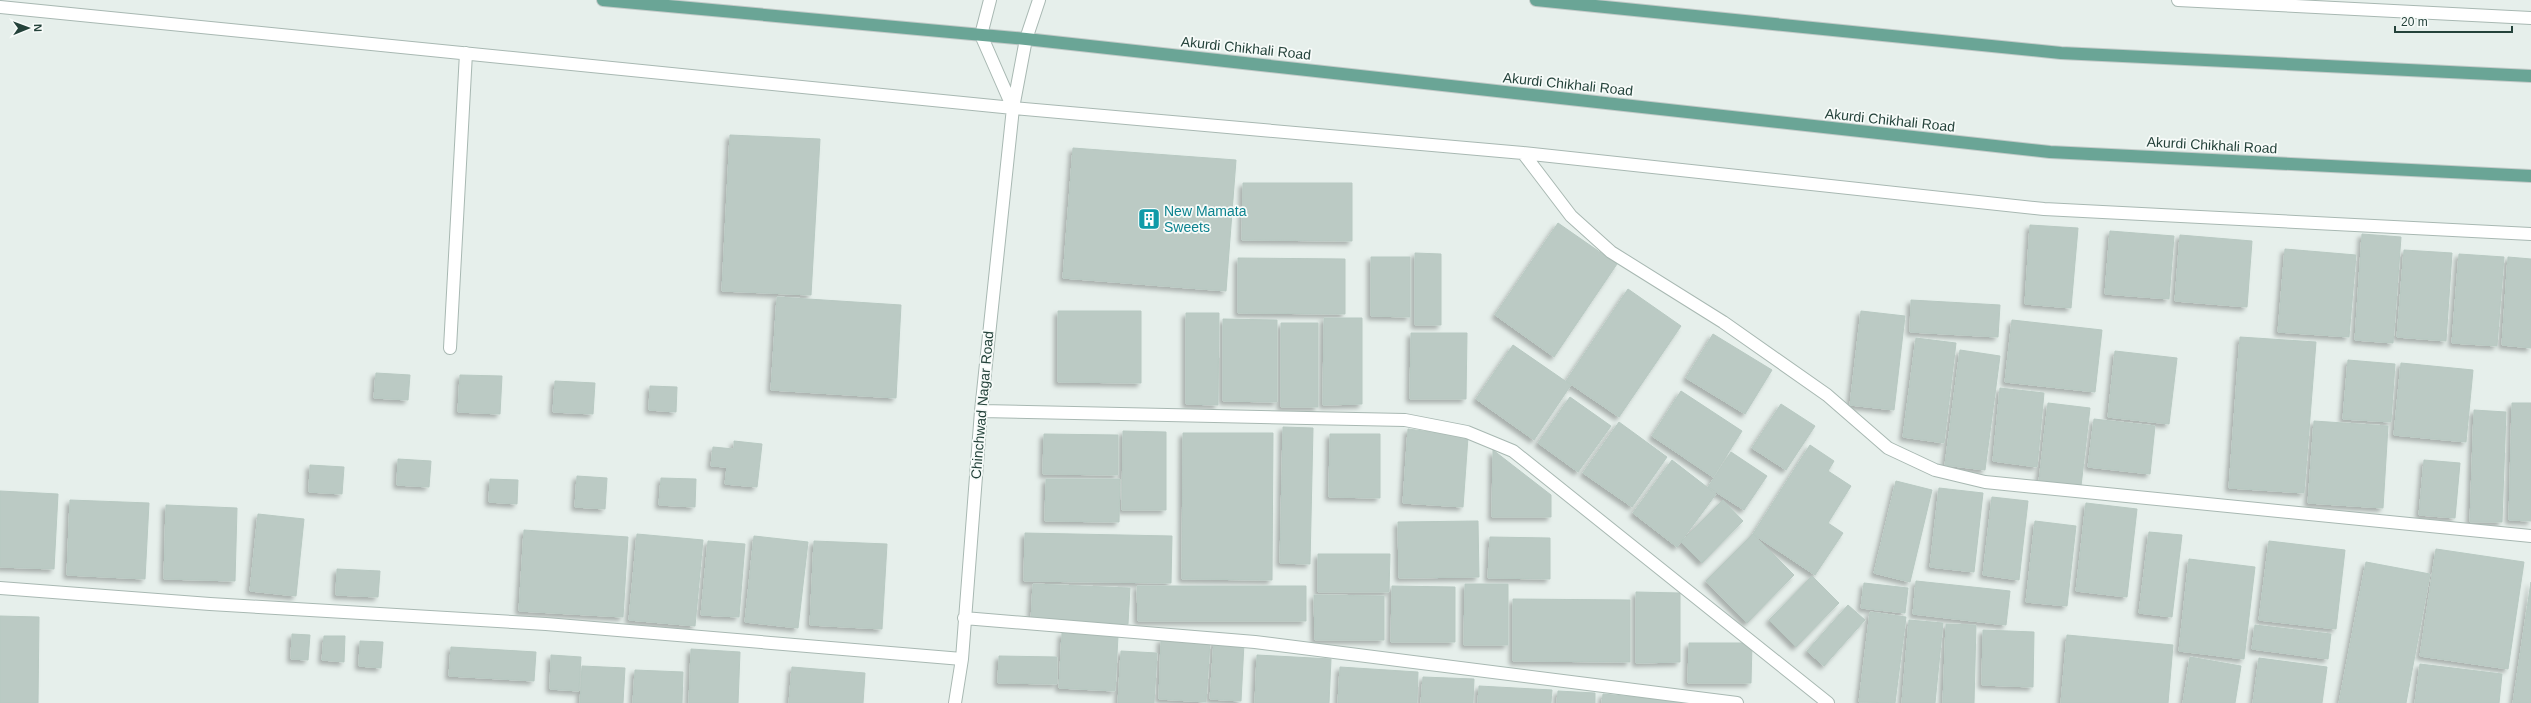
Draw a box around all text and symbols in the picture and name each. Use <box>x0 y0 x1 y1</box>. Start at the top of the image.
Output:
north arrow <box>8 8 48 48</box>
scale bar <box>2395 8 2512 34</box>
text: 20 m <box>2401 15 2428 29</box>
text: N <box>32 24 44 32</box>
street label: Akurdi Chikhali Road <box>1180 33 1312 63</box>
street label: Akurdi Chikhali Road <box>1502 69 1634 99</box>
street label: Akurdi Chikhali Road <box>1824 105 1956 135</box>
street label: Akurdi Chikhali Road <box>2146 134 2278 156</box>
place label: New Mamata Sweets <box>1164 203 1247 235</box>
building icon: New Mamata Sweets <box>1136 206 1162 232</box>
street label: Chinchwad Nagar Road <box>968 330 996 480</box>

